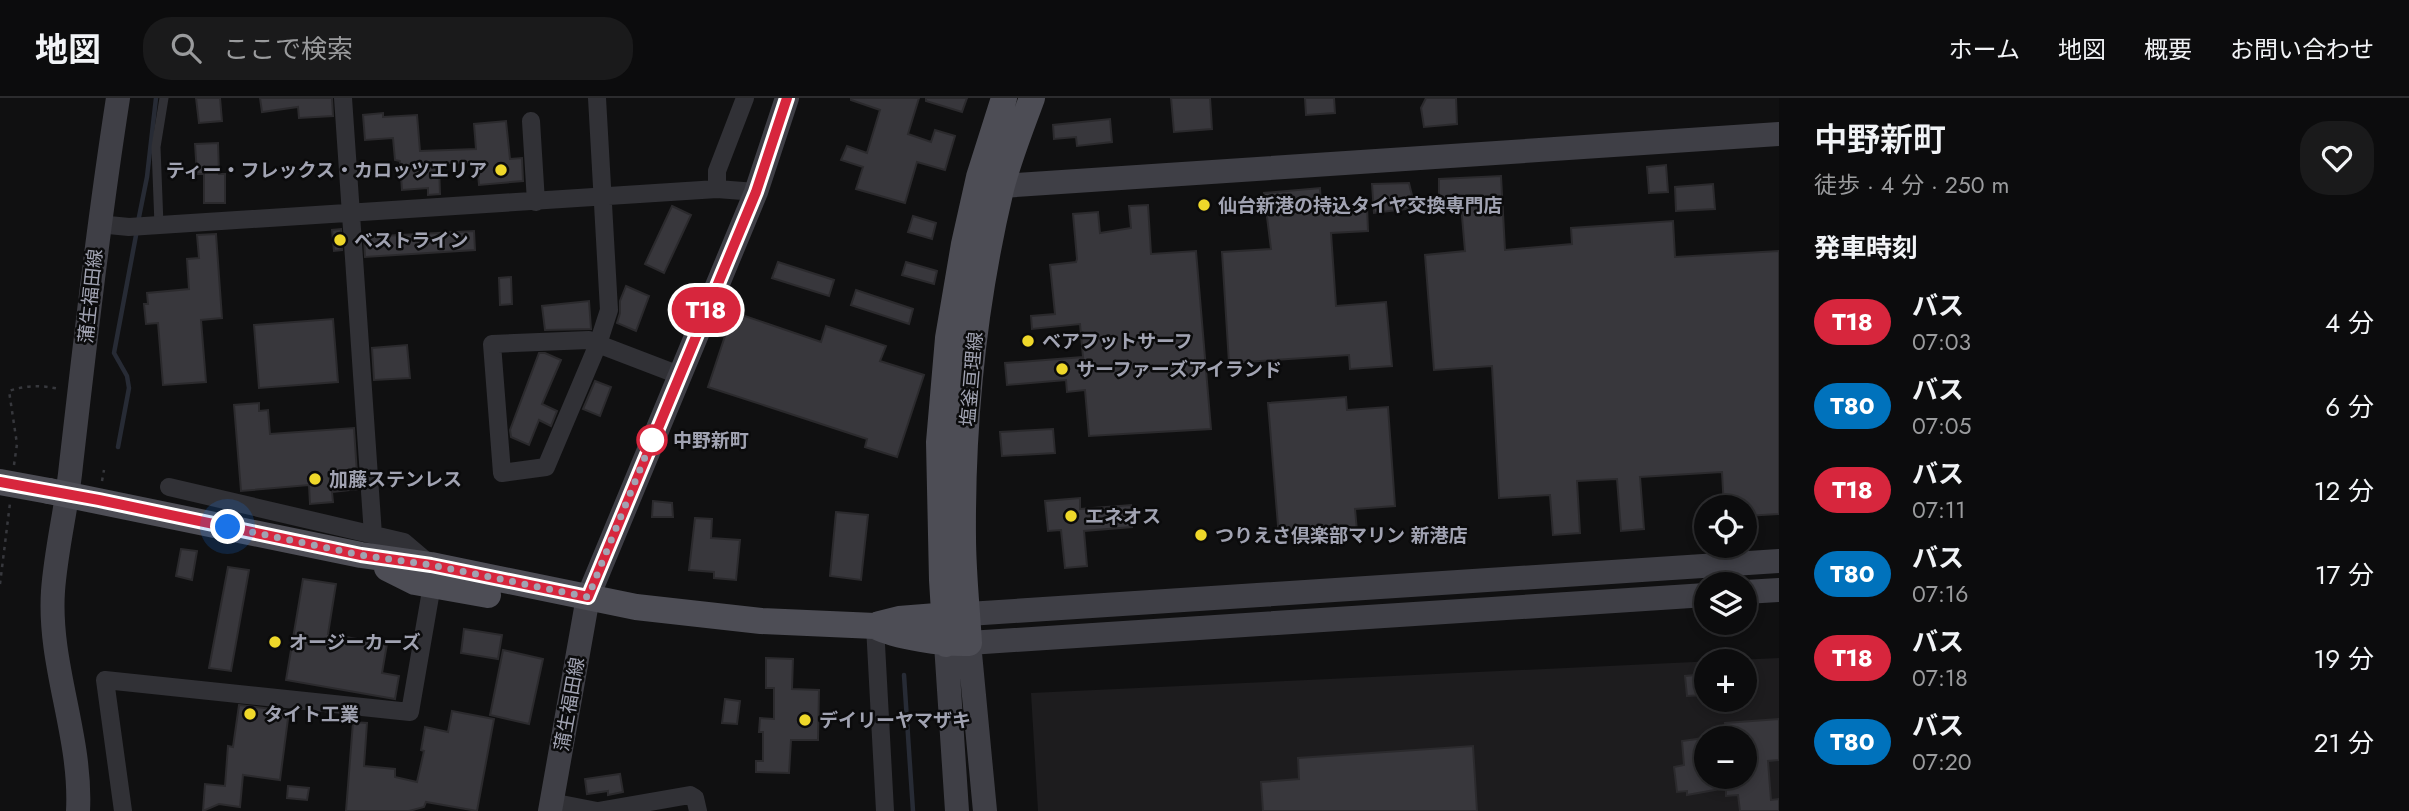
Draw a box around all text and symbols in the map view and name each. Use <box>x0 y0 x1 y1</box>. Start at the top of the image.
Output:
search box <box>143 17 633 80</box>
text: 地図 <box>35 26 101 73</box>
icon: search <box>167 29 205 67</box>
text: ここで検索 <box>223 30 353 68</box>
text: ホーム <box>1949 32 2020 67</box>
text: 地図 <box>2058 32 2106 67</box>
text: 概要 <box>2144 32 2192 67</box>
text: お問い合わせ <box>2230 32 2374 67</box>
text: 中野新町 <box>1814 116 1946 163</box>
button: heart <box>2300 121 2374 195</box>
place label: ティー・フレックス・カロッツエリア <box>166 157 487 184</box>
marker: ティー・フレックス・カロッツエリア <box>493 162 509 178</box>
text: 徒歩 · 4 分 · 250 m <box>1814 168 2009 202</box>
place label: 仙台新港の持込タイヤ交換専門店 <box>1218 192 1502 219</box>
marker: 仙台新港の持込タイヤ交換専門店 <box>1196 197 1212 213</box>
place label: ベストライン <box>354 227 468 254</box>
text: 発車時刻 <box>1814 229 1918 267</box>
marker: ベストライン <box>332 232 348 248</box>
street label: 蒲生福田線 <box>72 247 109 345</box>
line badge: T18 <box>666 287 746 333</box>
text: バス <box>1912 287 1964 325</box>
text: T18 <box>686 292 726 327</box>
text: T18 <box>1832 304 1873 339</box>
text: 4 分 <box>2325 304 2374 342</box>
text: 07:03 <box>1912 325 1971 359</box>
place label: ベアフットサーフ <box>1042 328 1193 355</box>
street label: 塩釜亘理線 <box>954 331 989 428</box>
marker: ベアフットサーフ <box>1020 333 1036 349</box>
place label: サーファーズアイランド <box>1076 356 1282 383</box>
marker: サーファーズアイランド <box>1054 361 1070 377</box>
text: バス <box>1912 371 1964 409</box>
text: T80 <box>1830 388 1875 423</box>
text: 6 分 <box>2325 388 2374 426</box>
text: 07:05 <box>1912 409 1972 443</box>
marker: 中野新町 <box>637 425 667 455</box>
place label: 中野新町 <box>673 427 749 454</box>
text: バス <box>1912 455 1964 493</box>
place label: 加藤ステンレス <box>329 466 462 493</box>
marker: 加藤ステンレス <box>307 471 323 487</box>
text: T18 <box>1832 472 1873 507</box>
text: 12 分 <box>2314 472 2374 510</box>
text: 07:11 <box>1912 493 1965 527</box>
map controls <box>1694 495 1757 789</box>
button: locate <box>1694 495 1757 558</box>
place label: エネオス <box>1085 503 1161 530</box>
marker: エネオス <box>1063 508 1079 524</box>
your location <box>210 509 245 544</box>
place label: つりえさ倶楽部マリン 新港店 <box>1215 522 1468 549</box>
marker: つりえさ倶楽部マリン 新港店 <box>1193 527 1209 543</box>
text: バス <box>1912 539 1964 577</box>
text: T80 <box>1830 556 1875 591</box>
text: 17 分 <box>2315 556 2374 594</box>
button: layers <box>1694 572 1757 635</box>
text: 07:16 <box>1912 577 1968 611</box>
text: バス <box>1912 623 1964 661</box>
place label: オージーカーズ <box>289 629 421 656</box>
marker: オージーカーズ <box>267 634 283 650</box>
text: T18 <box>1832 640 1873 675</box>
text: 19 分 <box>2314 640 2374 678</box>
button: + <box>1694 649 1757 712</box>
street label: 蒲生福田線 <box>548 655 591 753</box>
text: 07:18 <box>1912 661 1968 695</box>
place label: タイト工業 <box>264 701 359 728</box>
marker: タイト工業 <box>242 706 258 722</box>
place label: デイリーヤマザキ <box>819 707 971 734</box>
text: バス <box>1912 707 1964 745</box>
marker: デイリーヤマザキ <box>797 712 813 728</box>
text: T80 <box>1830 724 1875 759</box>
text: 21 分 <box>2314 724 2374 762</box>
button: − <box>1694 726 1757 789</box>
text: 07:20 <box>1912 745 1972 779</box>

